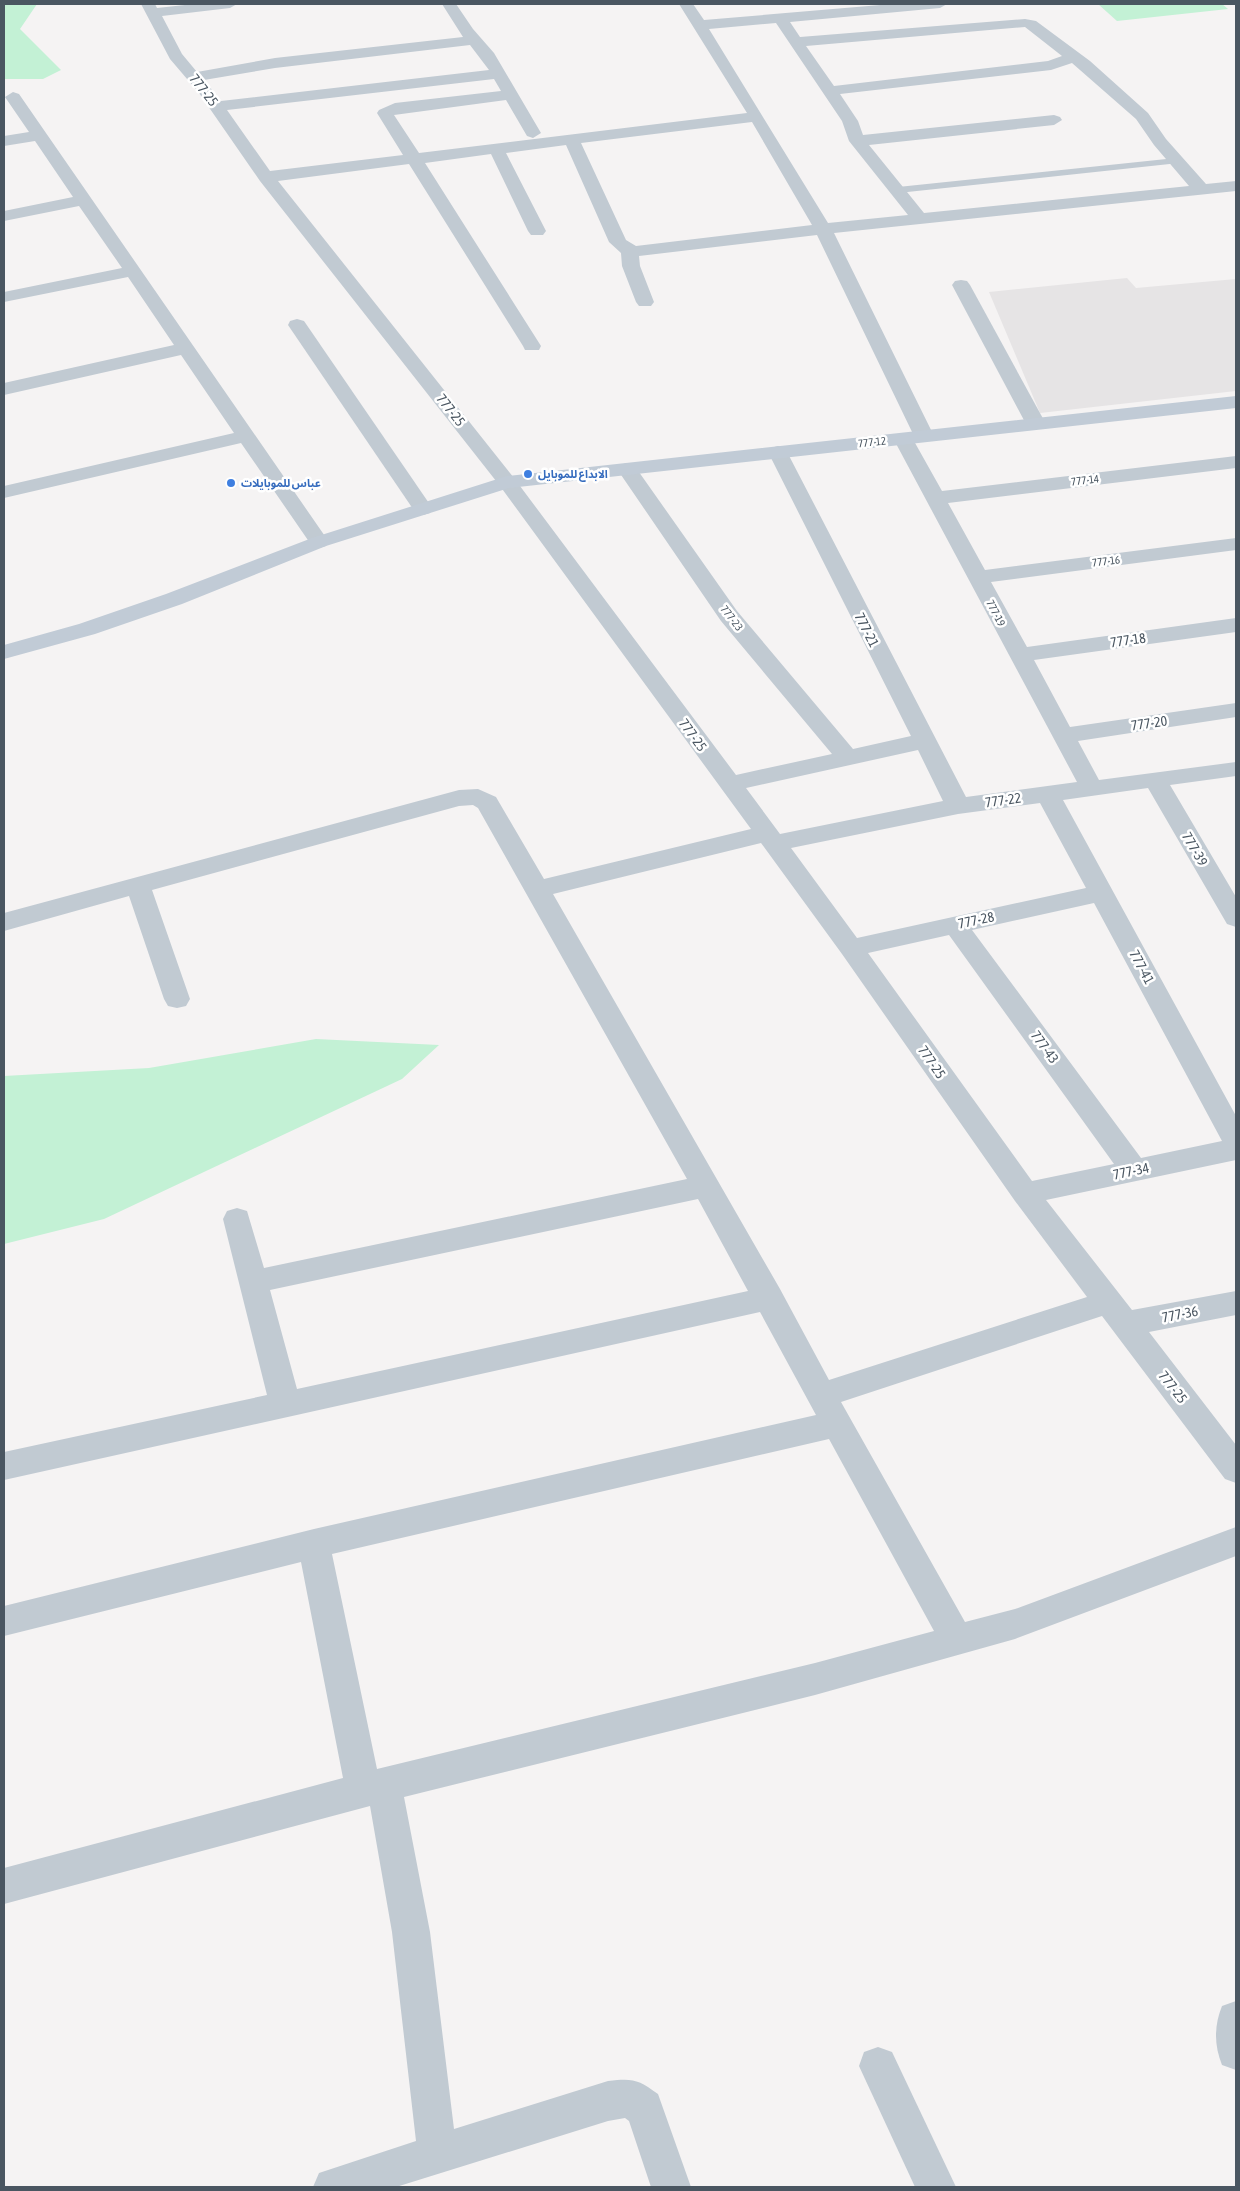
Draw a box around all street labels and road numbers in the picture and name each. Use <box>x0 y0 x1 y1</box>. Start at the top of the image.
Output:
street label: 777-25 <box>186 71 222 109</box>
street label: 777-25 <box>433 391 469 429</box>
street label: 777-12 <box>857 435 887 449</box>
street label: 777-14 <box>1070 472 1100 488</box>
street label: 777-16 <box>1091 553 1121 569</box>
street label: 777-19 <box>984 598 1008 628</box>
street label: 777-23 <box>718 603 746 633</box>
street label: 777-21 <box>852 610 882 650</box>
street label: 777-18 <box>1109 630 1147 650</box>
street label: 777-20 <box>1130 712 1169 733</box>
street label: 777-25 <box>676 716 710 754</box>
street label: 777-22 <box>984 790 1022 810</box>
street label: 777-39 <box>1179 829 1211 869</box>
street label: 777-28 <box>957 908 996 932</box>
street label: 777-41 <box>1126 947 1158 987</box>
street label: 777-43 <box>1028 1028 1062 1066</box>
street label: 777-25 <box>915 1043 949 1081</box>
street label: 777-34 <box>1112 1159 1151 1183</box>
street label: 777-36 <box>1161 1303 1200 1325</box>
street label: 777-25 <box>1155 1368 1191 1406</box>

